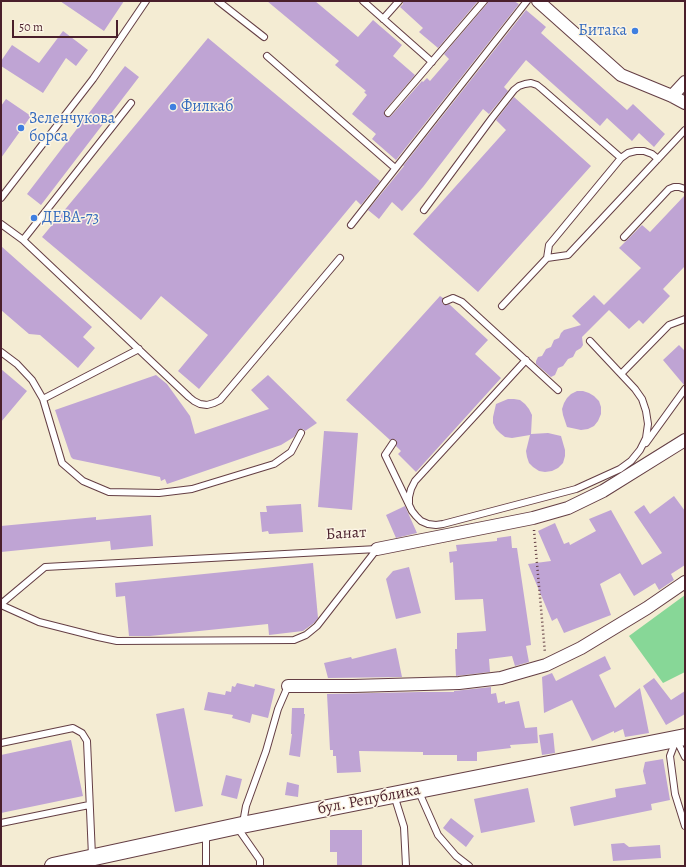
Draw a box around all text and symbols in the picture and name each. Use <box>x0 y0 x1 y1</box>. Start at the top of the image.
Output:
scale bar <box>14 12 120 38</box>
text: 50 m <box>19 19 43 35</box>
place label: Битака <box>578 21 627 41</box>
marker: Битака <box>630 26 640 36</box>
place label: Филкаб <box>181 97 233 117</box>
marker: Филкаб <box>168 102 178 112</box>
place label: Зеленчукова борса <box>29 109 115 147</box>
marker: Зеленчукова борса <box>16 123 26 133</box>
place label: ДЕВА-73 <box>42 208 99 228</box>
marker: ДЕВА-73 <box>29 213 39 223</box>
street label: Банат <box>325 523 367 545</box>
street label: бул. Република <box>316 781 422 819</box>

